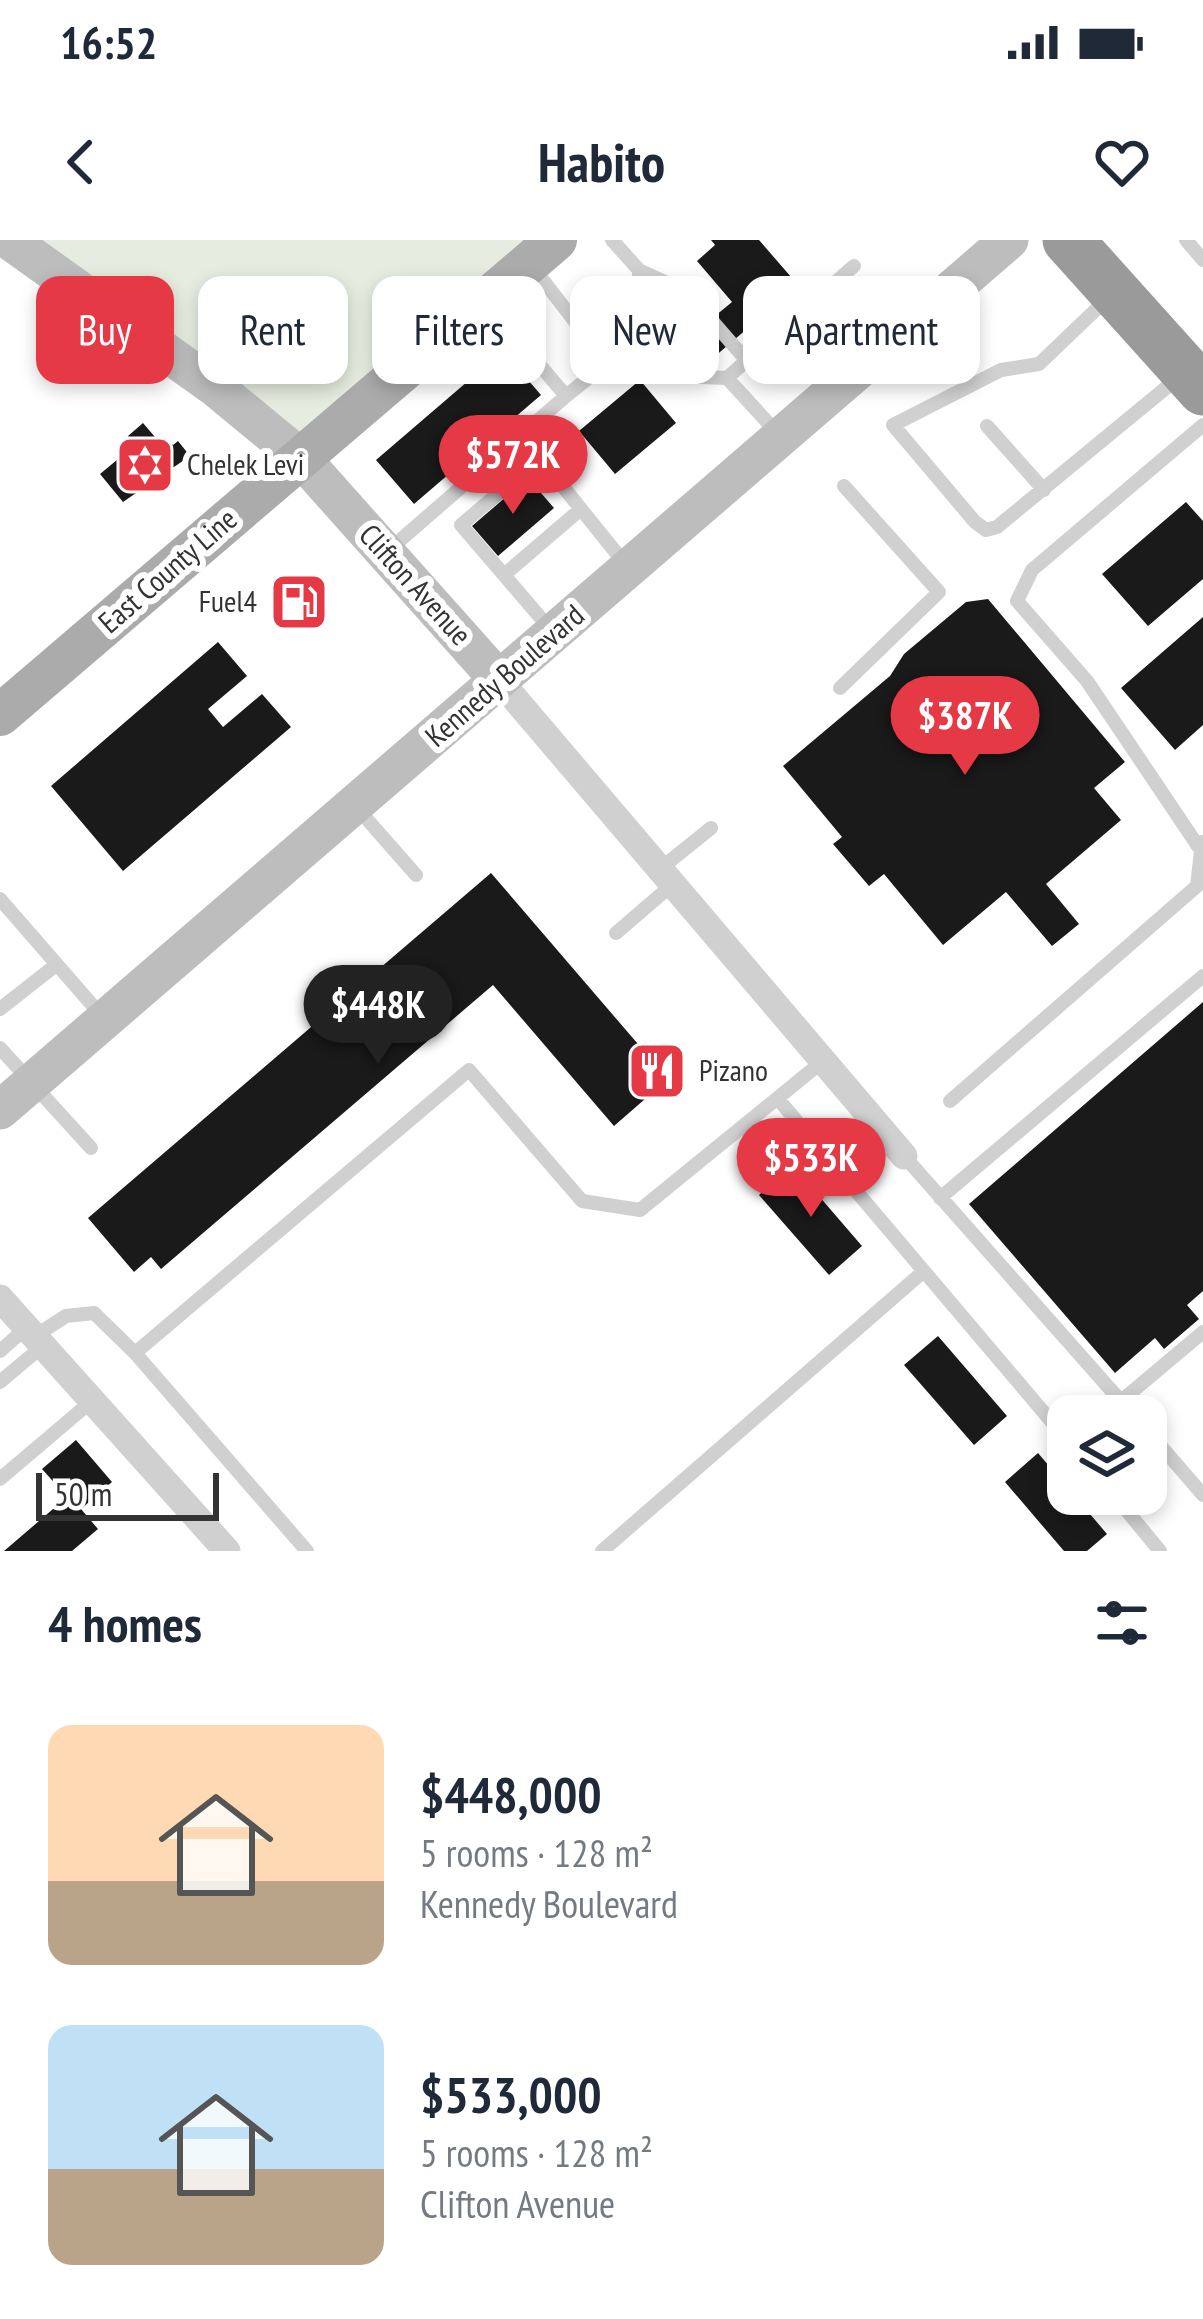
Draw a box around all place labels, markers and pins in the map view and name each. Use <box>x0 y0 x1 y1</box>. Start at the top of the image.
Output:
pin: $572K <box>429 415 597 517</box>
synagogue icon: Chelek Levi <box>114 434 176 496</box>
place label: Chelek Levi <box>187 444 304 483</box>
fuel station icon: Fuel4 <box>268 571 330 633</box>
place label: Fuel4 <box>199 581 257 620</box>
pin: $387K <box>881 676 1049 778</box>
pin: $448K <box>294 965 462 1067</box>
restaurant icon: Pizano <box>626 1040 688 1102</box>
place label: Pizano <box>699 1050 768 1089</box>
pin: $533K <box>727 1118 895 1220</box>

